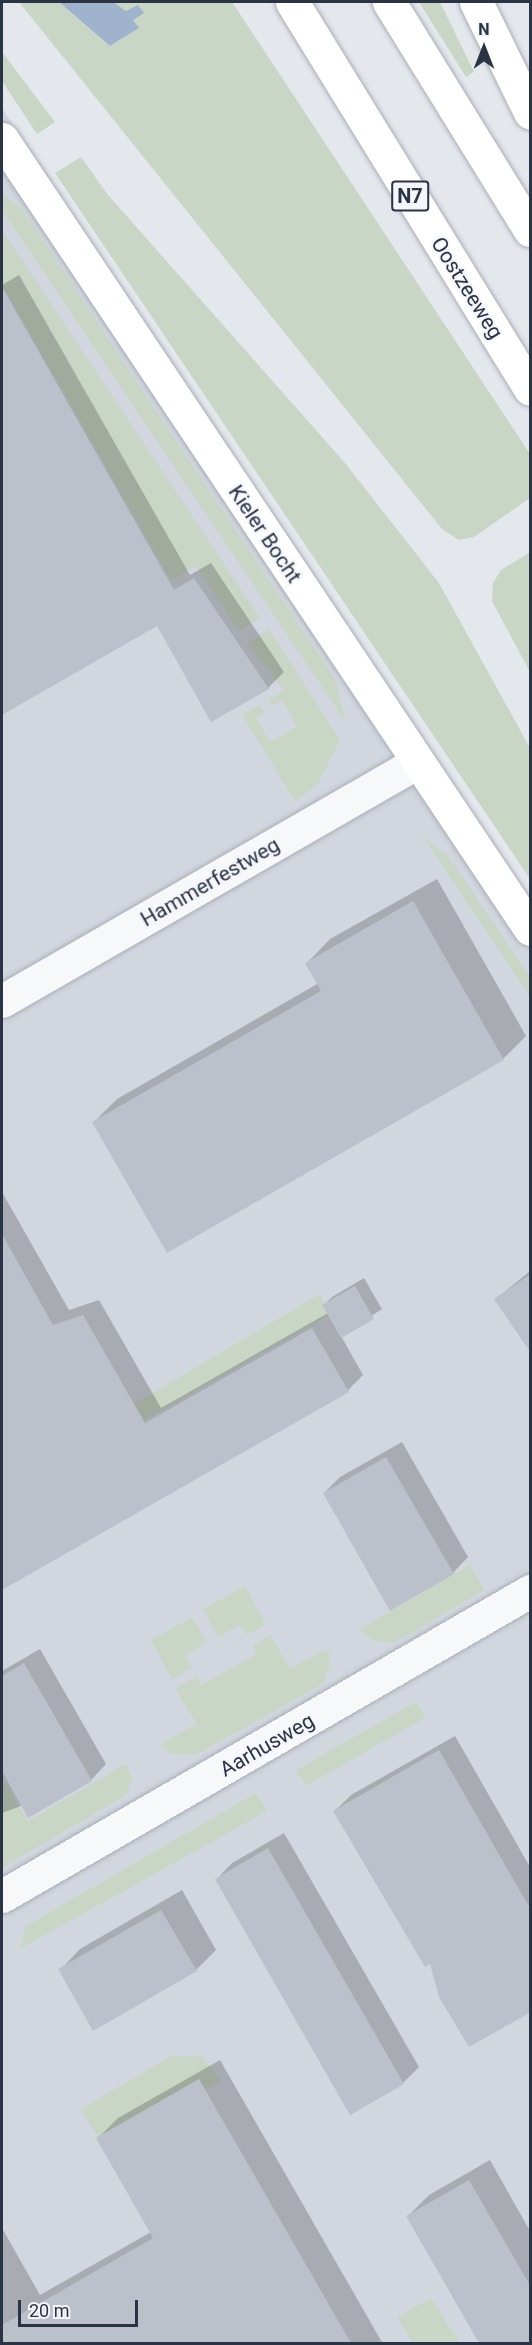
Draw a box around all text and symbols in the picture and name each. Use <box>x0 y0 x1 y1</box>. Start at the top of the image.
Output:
north arrow <box>454 18 514 78</box>
text: N <box>478 20 490 39</box>
road number: N7 <box>390 179 430 213</box>
street label: Oostzeeweg <box>426 232 508 344</box>
street label: Kieler Bocht <box>223 480 307 588</box>
street label: Hammerfestweg <box>136 832 284 932</box>
street label: Aarhusweg <box>215 1708 319 1782</box>
scale bar <box>21 2288 141 2326</box>
text: 20 m <box>29 2300 69 2321</box>

